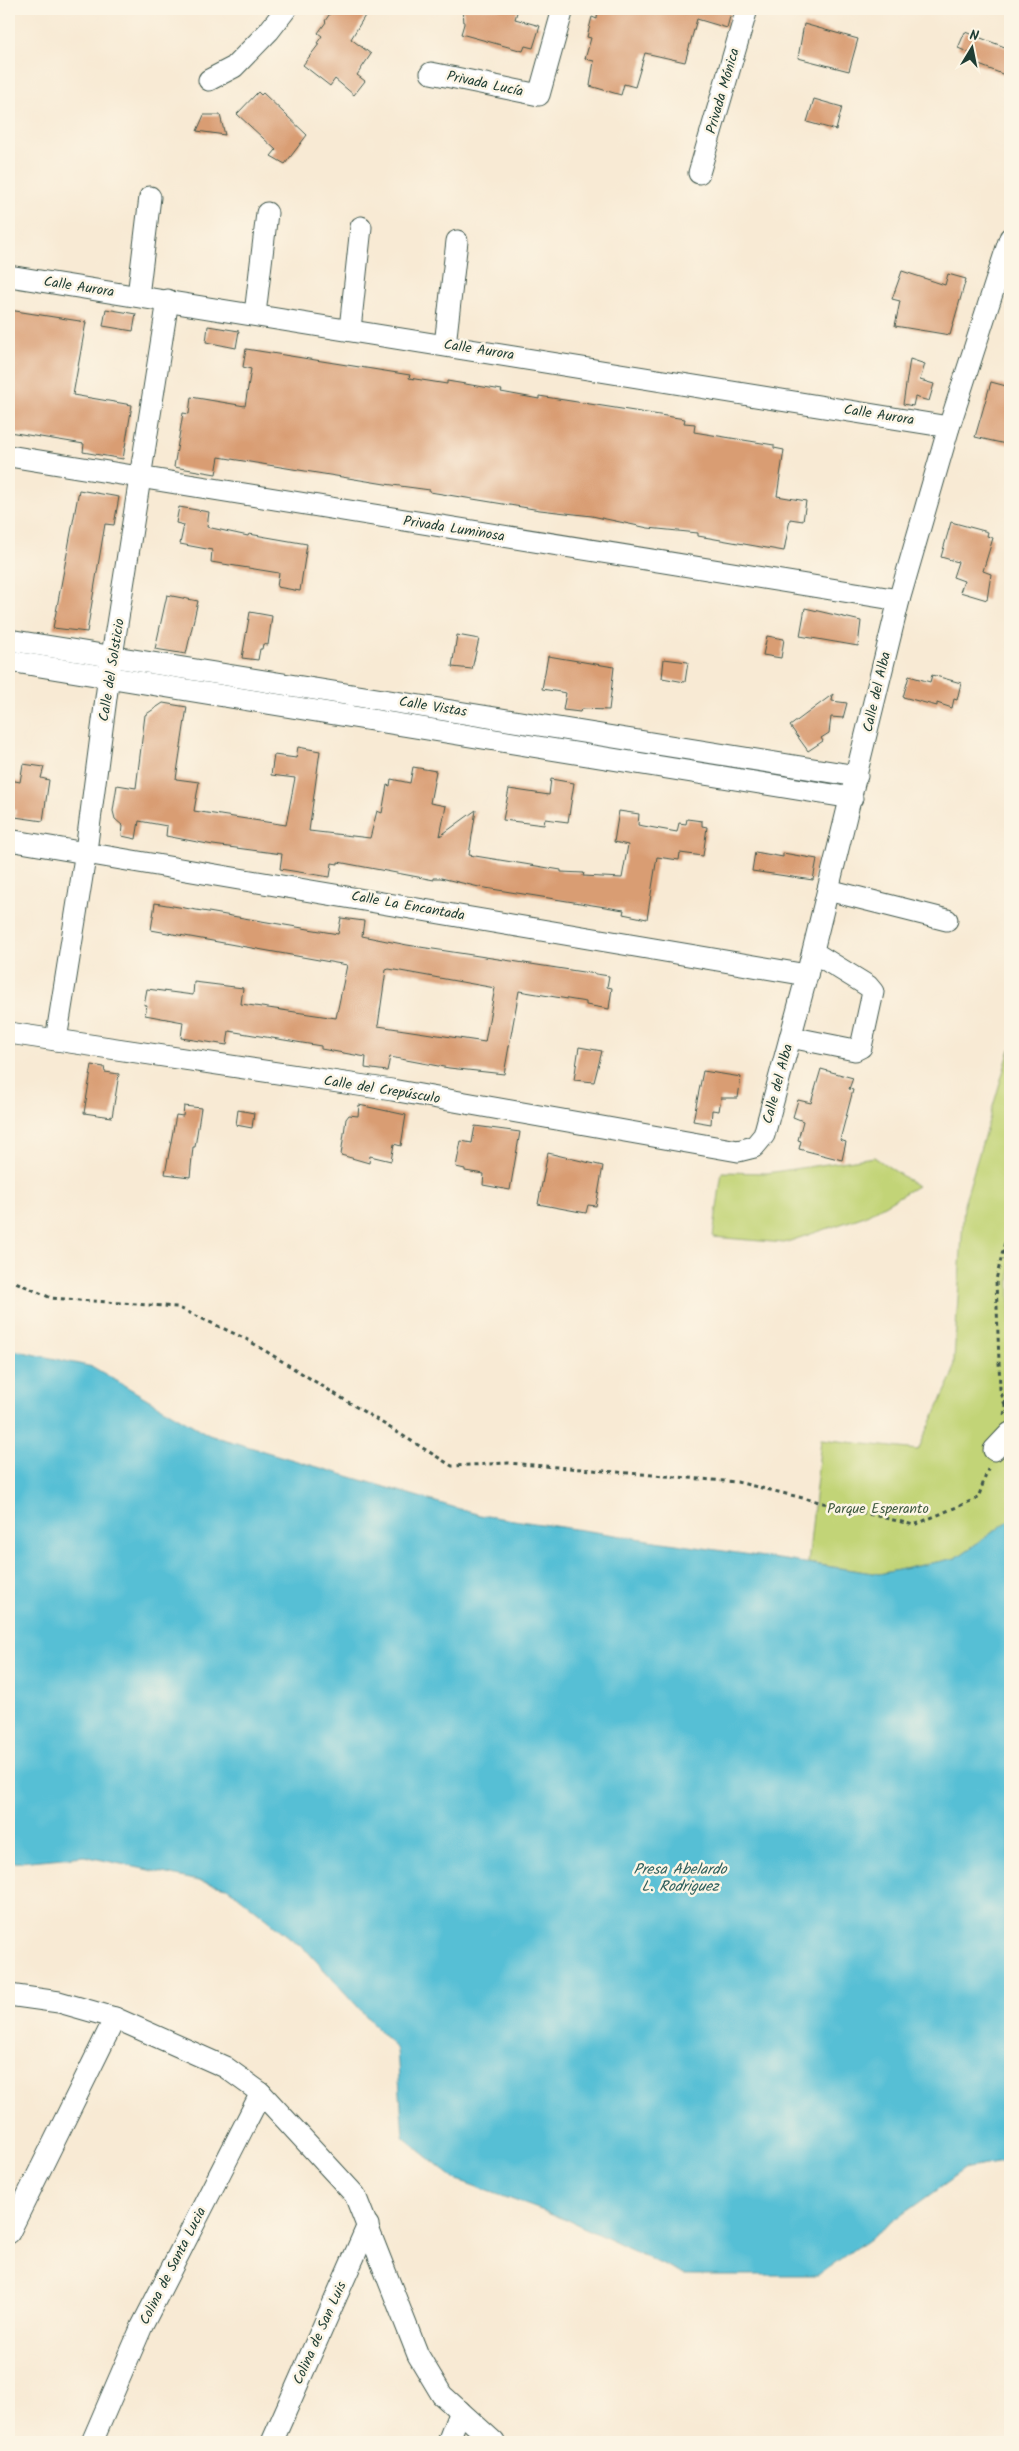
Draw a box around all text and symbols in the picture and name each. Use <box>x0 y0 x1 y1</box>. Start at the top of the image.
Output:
north arrow <box>946 22 996 72</box>
text: N <box>968 25 981 48</box>
street label: Privada Mónica <box>700 46 746 136</box>
street label: Privada Lucía <box>445 65 525 103</box>
street label: Calle Aurora <box>42 271 116 303</box>
street label: Calle Aurora <box>442 334 516 366</box>
street label: Calle Aurora <box>842 399 916 431</box>
street label: Privada Luminosa <box>402 510 506 548</box>
street label: Calle del Solsticio <box>93 617 131 723</box>
street label: Calle del Alba <box>857 650 897 734</box>
street label: Calle Vistas <box>397 691 469 723</box>
street label: Calle La Encantada <box>349 885 467 927</box>
street label: Calle del Alba <box>757 1042 799 1126</box>
street label: Calle del Crepúsculo <box>322 1070 442 1110</box>
park label: Parque Esperanto <box>827 1498 929 1520</box>
water label: Presa Abelardo L. Rodriguez <box>633 1858 728 1899</box>
street label: Colina de Santa Lucia <box>134 2203 212 2329</box>
street label: Colina de San Luis <box>287 2278 353 2388</box>

